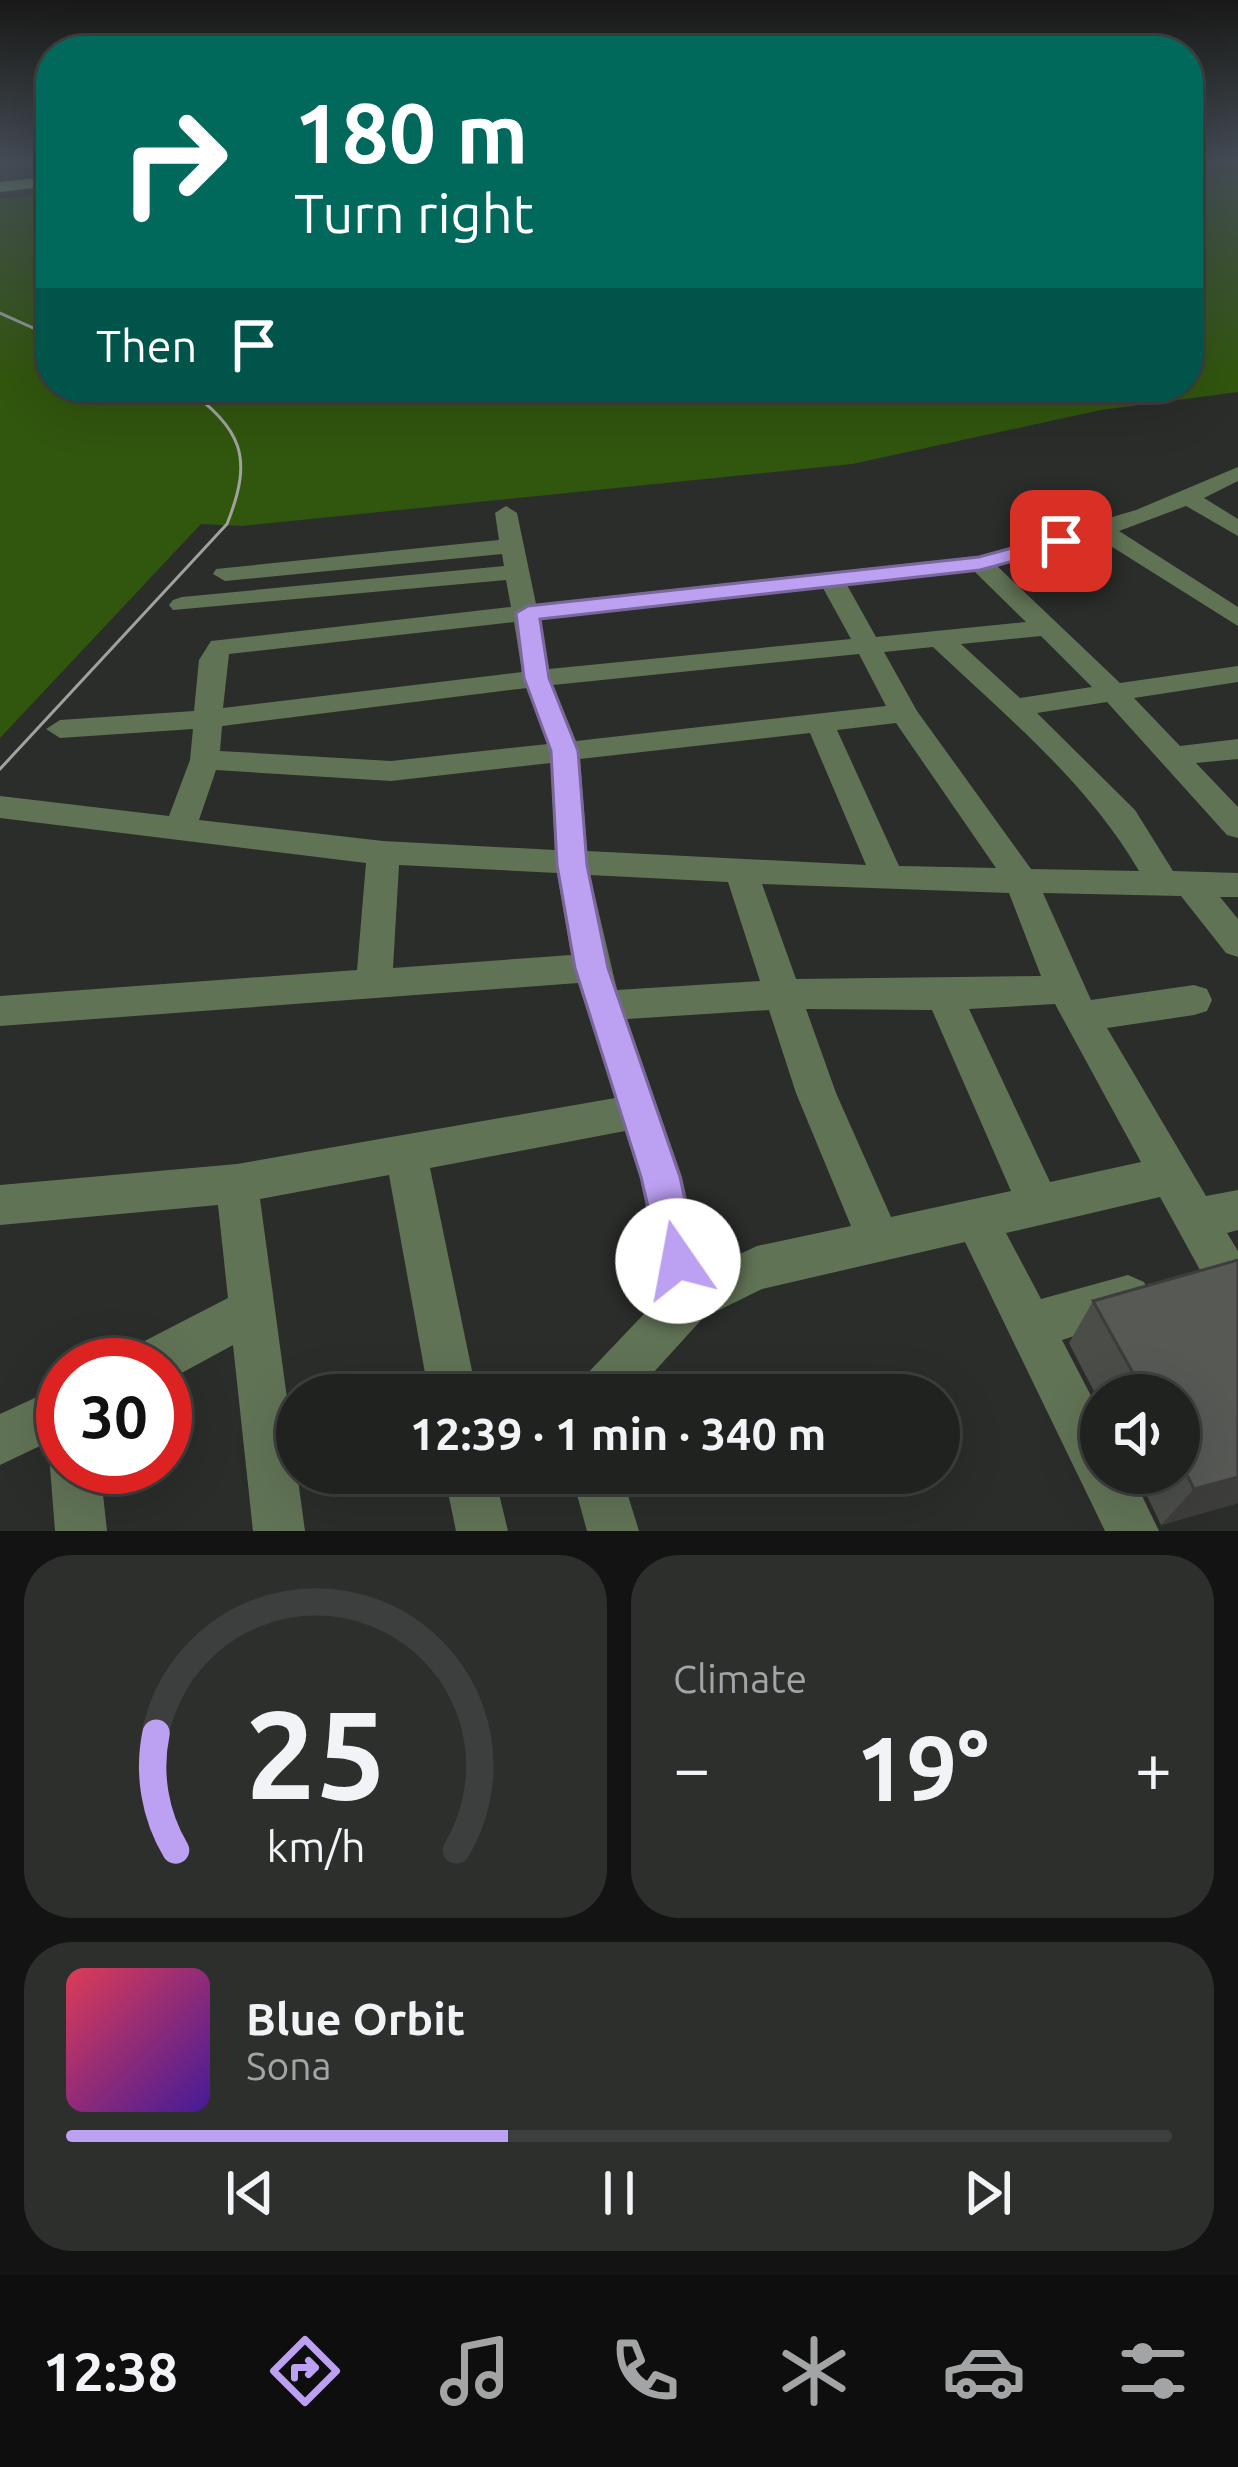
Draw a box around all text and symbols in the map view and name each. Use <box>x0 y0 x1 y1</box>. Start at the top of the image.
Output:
icon: right <box>96 84 252 240</box>
text: 180 m <box>294 85 528 179</box>
text: Turn right <box>294 183 534 243</box>
icon: arrive <box>221 312 287 378</box>
text: Then <box>96 320 197 371</box>
pin <box>1010 490 1112 592</box>
icon: arrive <box>1028 508 1094 574</box>
position arrow <box>615 1198 741 1324</box>
speed limit sign: 30 <box>36 1338 192 1494</box>
map controls <box>1080 1374 1200 1494</box>
button: sound <box>1080 1374 1200 1494</box>
text: 12:39 · 1 min · 340 m <box>410 1408 826 1459</box>
text: Climate <box>673 1657 807 1700</box>
text: 25 <box>245 1683 386 1823</box>
text: 19° <box>856 1717 989 1818</box>
text: − <box>673 1730 710 1804</box>
text: + <box>1135 1730 1172 1804</box>
text: km/h <box>266 1821 365 1869</box>
text: Blue Orbit <box>246 1993 465 2044</box>
text: Sona <box>246 2044 332 2087</box>
icon: previous <box>217 2160 283 2226</box>
icon: pause <box>586 2160 652 2226</box>
icon: next <box>955 2160 1021 2226</box>
icon: directions <box>263 2329 347 2413</box>
icon: music <box>433 2329 517 2413</box>
icon: phone <box>603 2329 687 2413</box>
icon: climate <box>772 2329 856 2413</box>
icon: car <box>942 2329 1026 2413</box>
icon: filters <box>1111 2329 1195 2413</box>
text: 12:38 <box>43 2341 178 2401</box>

